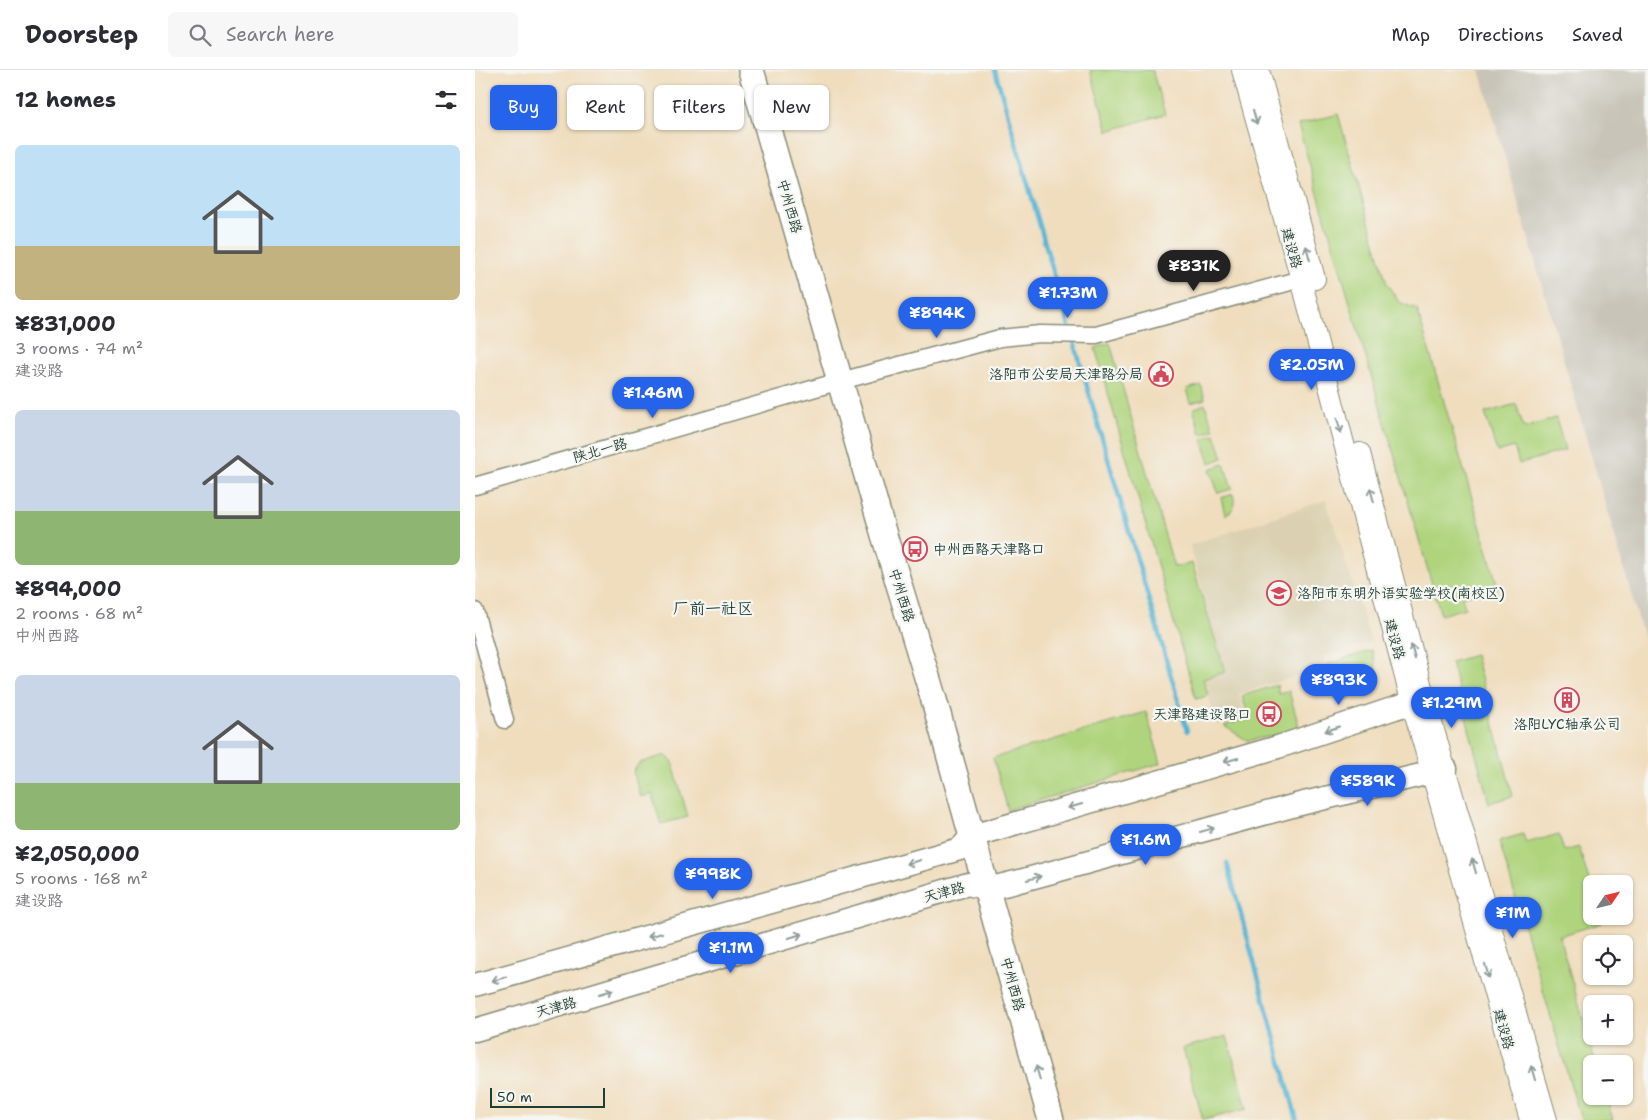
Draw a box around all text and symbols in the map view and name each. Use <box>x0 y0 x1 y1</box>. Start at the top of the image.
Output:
search box <box>168 12 518 57</box>
text: Doorstep <box>25 19 138 51</box>
icon: search <box>186 21 214 49</box>
text: Search here <box>226 22 335 47</box>
text: Map <box>1392 23 1430 47</box>
text: Directions <box>1458 23 1544 47</box>
text: Saved <box>1572 23 1623 47</box>
chip: Buy <box>490 85 557 130</box>
chip: Rent <box>567 85 644 130</box>
chip: Filters <box>654 85 744 130</box>
chip: New <box>754 85 829 130</box>
text: 12 homes <box>15 86 116 114</box>
icon: filters <box>432 86 460 114</box>
one-way arrow <box>1250 108 1260 124</box>
icon: home <box>193 177 283 267</box>
street label: 中州西路 <box>774 177 806 235</box>
street label: 建设路 <box>1278 225 1306 271</box>
one-way arrow <box>1303 245 1312 261</box>
pin: ¥831K <box>1159 250 1229 292</box>
text: ¥831K <box>1169 255 1219 276</box>
pin: ¥1.73M <box>1027 276 1109 319</box>
text: ¥1.73M <box>1039 282 1097 303</box>
pin: ¥894K <box>902 296 972 339</box>
text: ¥894K <box>909 302 965 323</box>
text: ¥831,000 <box>15 310 116 338</box>
text: 3 rooms · 74 m² <box>15 338 143 359</box>
pin: ¥2.05M <box>1271 348 1353 391</box>
text: ¥2.05M <box>1280 354 1344 375</box>
text: 建设路 <box>15 360 63 381</box>
public building icon: 洛阳市公安局天津路分局 <box>1148 361 1174 387</box>
place label: 洛阳市公安局天津路分局 <box>989 365 1143 383</box>
pin: ¥1.46M <box>612 376 694 419</box>
text: ¥1.46M <box>623 382 683 403</box>
one-way arrow <box>1335 417 1344 433</box>
street label: 陕北一路 <box>571 434 629 466</box>
icon: home <box>193 442 283 532</box>
one-way arrow <box>1366 487 1376 503</box>
bus stop icon: 中州西路天津路口 <box>902 536 928 562</box>
place label: 中州西路天津路口 <box>933 540 1045 558</box>
street label: 中州西路 <box>885 566 919 624</box>
text: ¥894,000 <box>15 575 121 603</box>
school or university icon: 洛阳市东明外语实验学校(南校区) <box>1266 580 1292 606</box>
place label: 洛阳市东明外语实验学校(南校区) <box>1297 584 1505 602</box>
district label: 厂前一社区 <box>673 598 753 619</box>
text: 2 rooms · 68 m² <box>15 603 143 624</box>
street label: 建设路 <box>1381 616 1409 662</box>
text: 中州西路 <box>15 625 79 646</box>
one-way arrow <box>1408 644 1417 660</box>
pin: ¥893K <box>1304 664 1374 706</box>
text: ¥893K <box>1311 669 1367 690</box>
pin: ¥1.29M <box>1411 686 1493 729</box>
building icon: 洛阳LYC轴承公司 <box>1554 687 1580 713</box>
text: ¥1.29M <box>1422 692 1482 713</box>
bus stop icon: 天津路建设路口 <box>1256 701 1282 727</box>
place label: 天津路建设路口 <box>1153 705 1251 723</box>
icon: home <box>193 707 283 797</box>
place label: 洛阳LYC轴承公司 <box>1513 715 1621 733</box>
one-way arrow <box>1324 725 1340 734</box>
one-way arrow <box>1223 756 1239 766</box>
pin: ¥589K <box>1333 764 1403 807</box>
text: ¥589K <box>1341 770 1395 791</box>
one-way arrow <box>1067 801 1083 811</box>
pin: ¥1.6M <box>1111 824 1181 866</box>
one-way arrow <box>1199 824 1215 834</box>
text: ¥1.6M <box>1121 829 1171 850</box>
text: ¥2,050,000 <box>15 840 140 868</box>
pin: ¥998K <box>678 858 748 900</box>
one-way arrow <box>905 858 921 868</box>
one-way arrow <box>1469 859 1479 875</box>
text: ¥998K <box>685 863 741 884</box>
text: 5 rooms · 168 m² <box>15 868 148 889</box>
one-way arrow <box>1025 872 1041 882</box>
north arrow <box>1583 875 1633 925</box>
map controls <box>1583 875 1633 1105</box>
street label: 天津路 <box>921 878 967 906</box>
text: 建设路 <box>15 890 63 911</box>
pin: ¥1M <box>1489 896 1537 939</box>
text: ¥1M <box>1496 902 1530 923</box>
one-way arrow <box>787 930 803 940</box>
one-way arrow <box>648 931 664 941</box>
pin: ¥1.1M <box>696 932 766 974</box>
button: locate <box>1583 935 1633 985</box>
text: ¥1.1M <box>709 937 753 958</box>
street label: 中州西路 <box>997 955 1029 1013</box>
one-way arrow <box>1483 962 1492 978</box>
one-way arrow <box>491 975 507 984</box>
one-way arrow <box>597 986 613 996</box>
street label: 天津路 <box>533 993 579 1021</box>
button: + <box>1583 995 1633 1045</box>
street label: 建设路 <box>1490 1006 1518 1052</box>
button: − <box>1583 1055 1633 1105</box>
one-way arrow <box>1032 1066 1042 1082</box>
one-way arrow <box>1528 1066 1538 1082</box>
scale bar <box>490 1085 605 1108</box>
text: 50 m <box>497 1088 532 1106</box>

